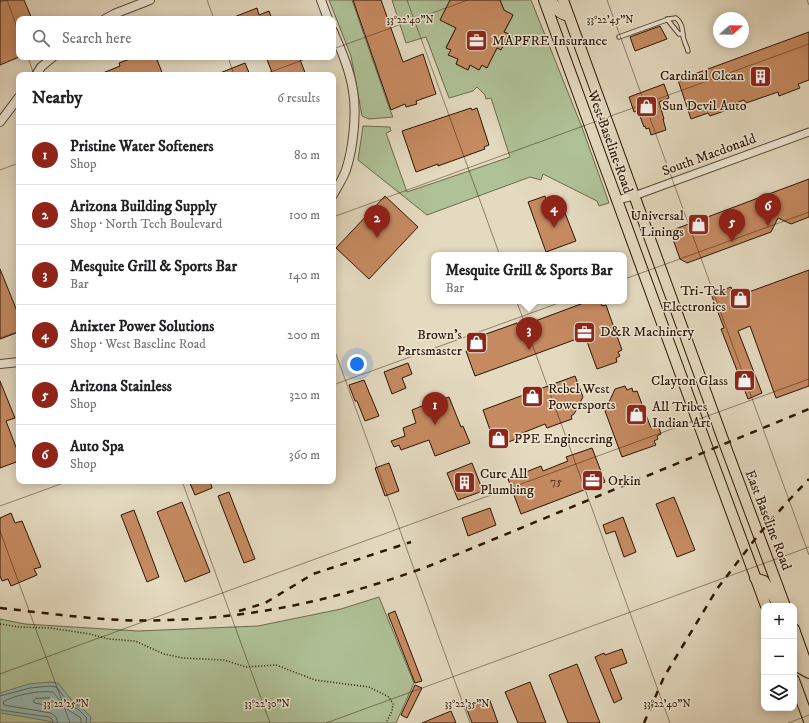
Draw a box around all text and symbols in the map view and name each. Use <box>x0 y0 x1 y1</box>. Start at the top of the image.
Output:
north arrow <box>713 12 749 48</box>
text: 33°22'40"N <box>386 14 434 26</box>
text: 33°22'45"N <box>587 14 633 26</box>
search box <box>16 16 336 60</box>
icon: search <box>30 27 52 49</box>
office icon: MAPFRE Insurance <box>464 28 490 54</box>
text: Search here <box>62 29 131 48</box>
place label: MAPFRE Insurance <box>492 32 608 50</box>
building icon: Cardinal Clean <box>747 63 773 89</box>
place label: Cardinal Clean <box>660 67 745 85</box>
text: Nearby <box>32 87 82 109</box>
street label: West Baseline Road <box>583 87 637 196</box>
text: 6 results <box>277 90 320 106</box>
shop icon: Sun Devil Auto <box>633 93 659 119</box>
place label: Sun Devil Auto <box>662 97 747 115</box>
street label: South Macdonald <box>660 130 758 180</box>
text: Pristine Water Softeners <box>70 137 214 156</box>
text: 1 <box>43 147 47 163</box>
text: 80 m <box>294 147 320 163</box>
text: Shop <box>70 156 96 172</box>
pin: 6 <box>755 193 781 226</box>
pin: 4 <box>541 195 567 228</box>
text: Arizona Building Supply <box>70 197 217 216</box>
pin: 2 <box>364 205 390 238</box>
text: 2 <box>42 207 48 223</box>
text: 100 m <box>289 207 320 223</box>
place label: Universal Linings <box>631 207 685 241</box>
pin: 5 <box>719 209 745 242</box>
shop icon: Universal Linings <box>686 211 712 237</box>
text: Shop · North Tech Boulevard <box>70 216 222 232</box>
popup <box>431 252 627 304</box>
text: Mesquite Grill & Sports Bar <box>70 257 237 276</box>
text: Mesquite Grill & Sports Bar <box>445 261 613 280</box>
text: 3 <box>43 267 47 283</box>
text: 140 m <box>288 267 320 283</box>
text: Bar <box>70 276 89 292</box>
text: Bar <box>445 280 464 296</box>
place label: Tri-Tek Electronics <box>662 282 726 316</box>
shop icon: Tri-Tek Electronics <box>728 286 754 312</box>
text: Anixter Power Solutions <box>70 317 214 336</box>
pin: 3 <box>516 317 542 350</box>
office icon: D&R Machinery <box>571 319 597 345</box>
place label: D&R Machinery <box>600 323 695 341</box>
place label: Brown's Partsmaster <box>397 326 463 360</box>
text: 4 <box>41 327 49 343</box>
text: 200 m <box>287 327 320 343</box>
shop icon: Brown's Partsmaster <box>464 330 490 356</box>
text: Shop · West Baseline Road <box>70 336 206 352</box>
your location <box>347 354 367 374</box>
shop icon: Clayton Glass <box>731 368 757 394</box>
place label: Clayton Glass <box>651 372 728 390</box>
text: Arizona Stainless <box>70 377 172 396</box>
place label: Rebel West Powersports <box>548 380 616 414</box>
shop icon: Rebel West Powersports <box>519 384 545 410</box>
text: 5 <box>42 387 48 403</box>
text: 320 m <box>289 387 320 403</box>
pin: 1 <box>422 392 448 425</box>
text: Shop <box>70 396 96 412</box>
place label: All Tribes Indian Art <box>652 398 711 432</box>
shop icon: All Tribes Indian Art <box>624 402 650 428</box>
shop icon: PPE Engineering <box>486 426 512 452</box>
place label: PPE Engineering <box>514 430 613 448</box>
text: Auto Spa <box>70 437 124 456</box>
text: 6 <box>42 447 48 463</box>
text: 360 m <box>289 447 320 463</box>
text: Shop <box>70 456 96 472</box>
place label: Cure All Plumbing <box>480 465 534 499</box>
street label: East Baseline Road <box>741 467 795 573</box>
office icon: Orkin <box>579 468 605 494</box>
building icon: Cure All Plumbing <box>452 469 478 495</box>
place label: Orkin <box>608 472 642 490</box>
house number: 75 <box>550 474 562 489</box>
map controls <box>761 603 797 711</box>
button: + <box>761 603 797 639</box>
button: − <box>761 639 797 675</box>
button: layers <box>761 675 797 711</box>
text: 33°22'25"N <box>43 698 89 710</box>
text: 33°22'30"N <box>244 698 290 710</box>
text: 33°22'35"N <box>445 698 489 710</box>
text: 33°22'40"N <box>643 698 691 710</box>

